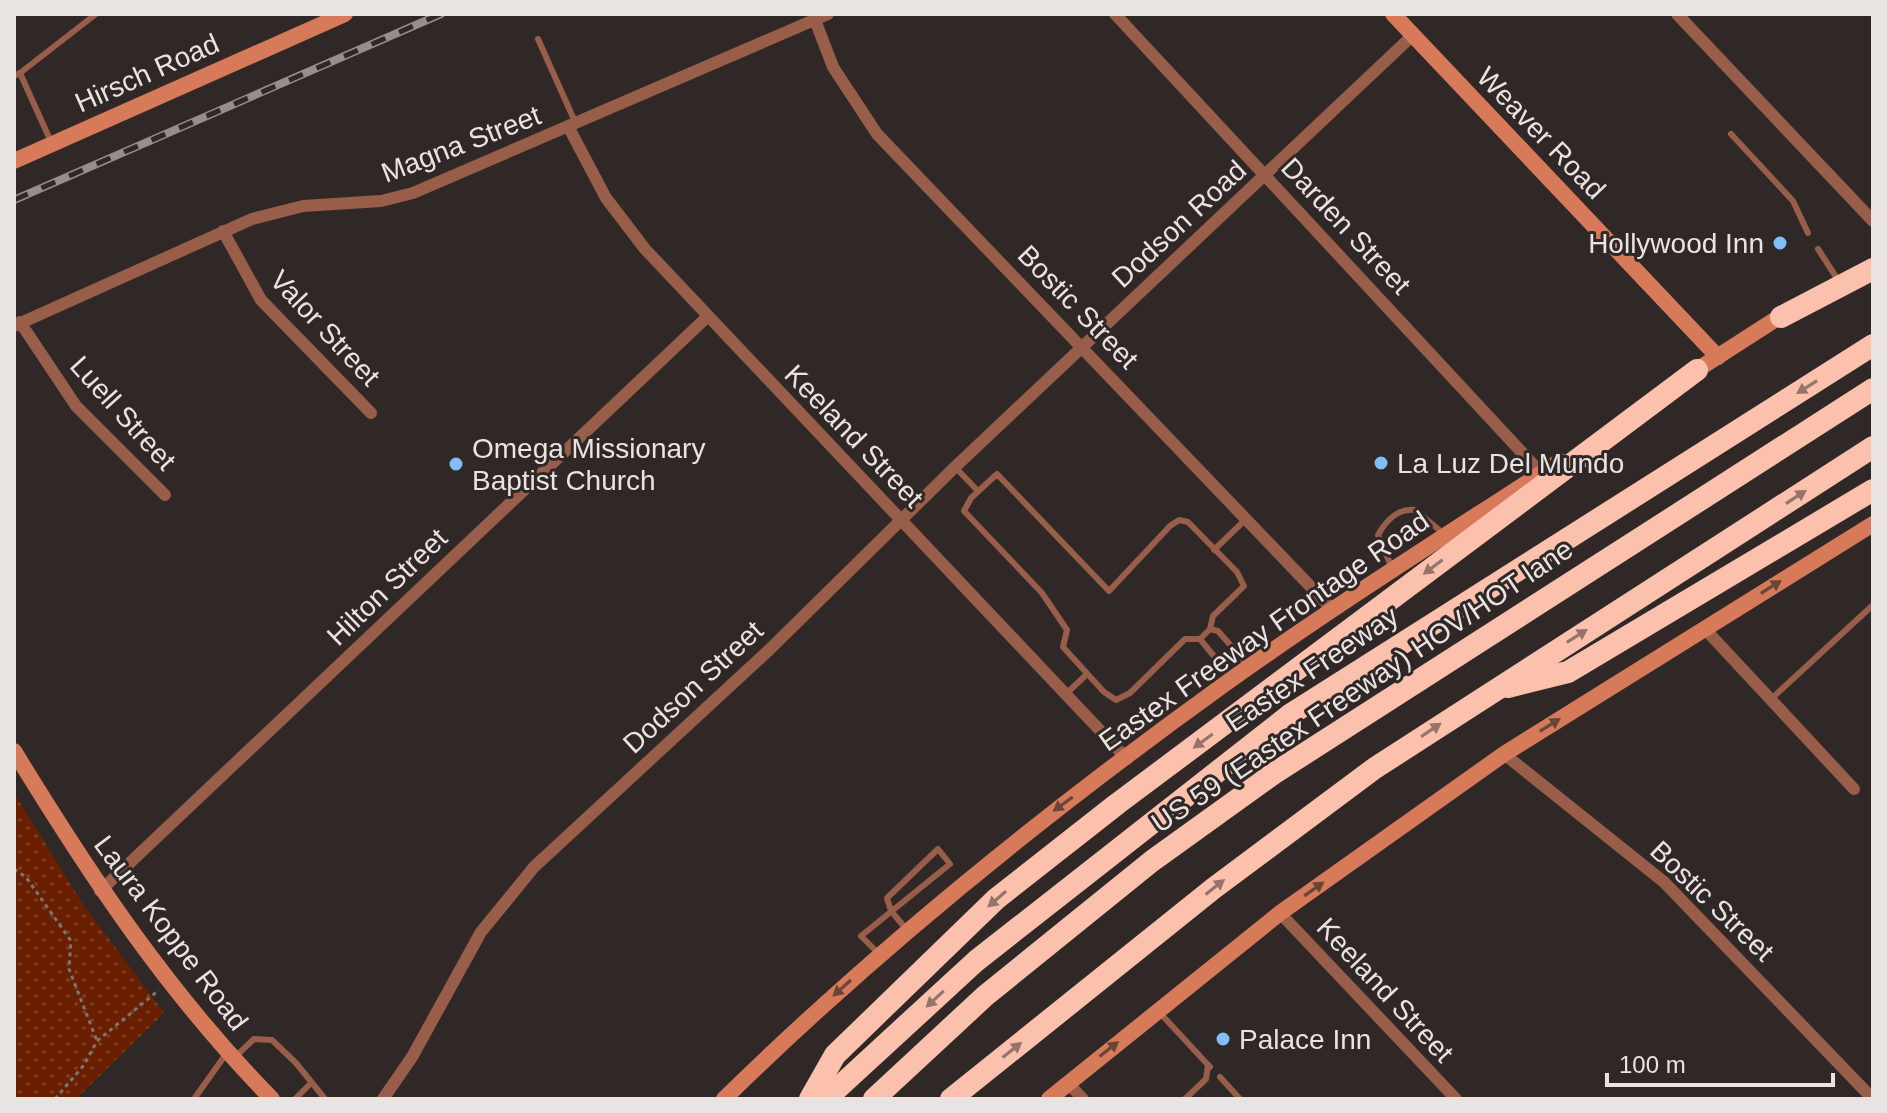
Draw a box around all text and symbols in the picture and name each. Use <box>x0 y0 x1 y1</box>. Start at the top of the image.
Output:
street label: Hirsch Road <box>70 28 224 118</box>
street label: Weaver Road <box>1471 61 1611 205</box>
street label: Magna Street <box>377 99 545 189</box>
street label: Darden Street <box>1275 152 1417 300</box>
street label: Dodson Road <box>1106 154 1252 294</box>
place label: Hollywood Inn <box>1588 228 1764 259</box>
marker: Hollywood Inn <box>1771 234 1789 252</box>
street label: Bostic Street <box>1012 239 1144 375</box>
street label: Valor Street <box>264 264 386 392</box>
street label: Luell Street <box>64 350 182 476</box>
street label: Keeland Street <box>779 359 930 514</box>
one-way arrow <box>1796 379 1818 393</box>
place label: Omega Missionary Baptist Church <box>472 433 705 496</box>
place label: La Luz Del Mundo <box>1397 448 1624 479</box>
marker: La Luz Del Mundo <box>1372 454 1390 472</box>
marker: Omega Missionary Baptist Church <box>447 455 465 473</box>
one-way arrow <box>1785 490 1807 504</box>
street label: Eastex Freeway Frontage Road <box>1092 504 1436 758</box>
street label: Hilton Street <box>321 522 453 652</box>
street label: US 59 (Eastex Freeway) HOV/HOT lane <box>1146 533 1578 839</box>
one-way arrow <box>1423 559 1443 575</box>
one-way arrow <box>1760 581 1782 595</box>
street label: Eastex Freeway <box>1219 599 1405 739</box>
street label: Dodson Street <box>617 614 769 759</box>
one-way arrow <box>1566 630 1588 644</box>
one-way arrow <box>1540 717 1561 732</box>
one-way arrow <box>1420 723 1441 738</box>
one-way arrow <box>1192 733 1214 749</box>
one-way arrow <box>1053 796 1073 812</box>
street label: Laura Koppe Road <box>88 830 254 1036</box>
street label: Bostic Street <box>1644 835 1780 967</box>
one-way arrow <box>1205 880 1225 896</box>
one-way arrow <box>1304 882 1325 897</box>
one-way arrow <box>987 890 1007 907</box>
street label: Keeland Street <box>1310 912 1460 1068</box>
one-way arrow <box>832 979 851 997</box>
one-way arrow <box>926 989 945 1007</box>
place label: Palace Inn <box>1239 1024 1371 1055</box>
marker: Palace Inn <box>1214 1030 1232 1048</box>
scale bar <box>1607 1037 1833 1087</box>
one-way arrow <box>1099 1041 1119 1058</box>
one-way arrow <box>1002 1043 1022 1059</box>
text: 100 m <box>1619 1051 1686 1078</box>

